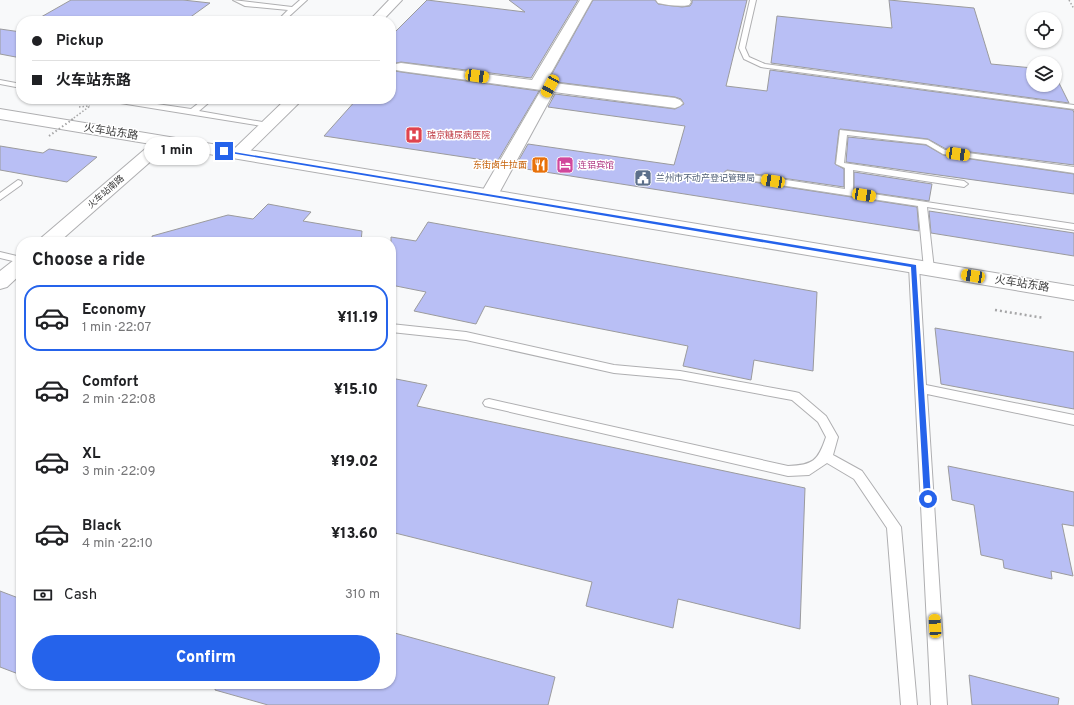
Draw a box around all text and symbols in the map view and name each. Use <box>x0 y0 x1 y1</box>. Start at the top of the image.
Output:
map controls <box>1026 12 1062 92</box>
button: locate <box>1026 12 1062 48</box>
text: Pickup <box>56 32 104 51</box>
button: layers <box>1026 56 1062 92</box>
car <box>464 68 490 84</box>
text: 火车站东路 <box>56 72 131 91</box>
car <box>539 73 561 99</box>
street label: 火车站东路 <box>83 121 139 143</box>
hospital icon: 瑞京糖尿病医院 <box>404 125 424 145</box>
place label: 瑞京糖尿病医院 <box>427 129 490 141</box>
callout: 1 min <box>144 137 210 165</box>
route end <box>215 142 233 160</box>
text: 1 min <box>161 143 193 159</box>
car <box>945 146 971 162</box>
restaurant icon: 东街卤牛拉面 <box>530 155 550 175</box>
hotel icon: 连铝宾馆 <box>555 155 575 175</box>
place label: 东街卤牛拉面 <box>473 159 527 171</box>
place label: 连铝宾馆 <box>578 160 614 171</box>
public building icon: 兰州市不动产登记管理局 <box>633 168 653 188</box>
place label: 兰州市不动产登记管理局 <box>656 172 755 184</box>
street label: 火车站南路 <box>85 173 127 211</box>
car <box>760 173 786 189</box>
car <box>851 187 877 203</box>
text: Choose a ride <box>32 249 145 272</box>
car <box>960 268 986 284</box>
street label: 火车站东路 <box>994 273 1050 295</box>
icon: car <box>34 300 70 336</box>
text: Economy <box>82 301 146 320</box>
text: ¥11.19 <box>337 309 378 328</box>
text: 1 min · 22:07 <box>82 320 151 336</box>
icon: car <box>34 372 70 408</box>
text: Comfort <box>82 373 139 392</box>
text: ¥15.10 <box>334 381 378 400</box>
text: 2 min · 22:08 <box>82 392 156 408</box>
icon: car <box>34 444 70 480</box>
text: XL <box>82 445 100 464</box>
text: ¥19.02 <box>330 453 378 472</box>
text: 3 min · 22:09 <box>82 464 156 480</box>
route start <box>919 490 937 508</box>
icon: car <box>34 516 70 552</box>
text: Black <box>82 517 122 536</box>
text: ¥13.60 <box>331 525 378 544</box>
text: 4 min · 22:10 <box>82 536 153 552</box>
icon: cash <box>32 584 54 606</box>
text: Cash <box>64 586 97 605</box>
text: 310 m <box>345 587 380 603</box>
car <box>928 614 942 638</box>
button: Confirm <box>32 635 380 681</box>

